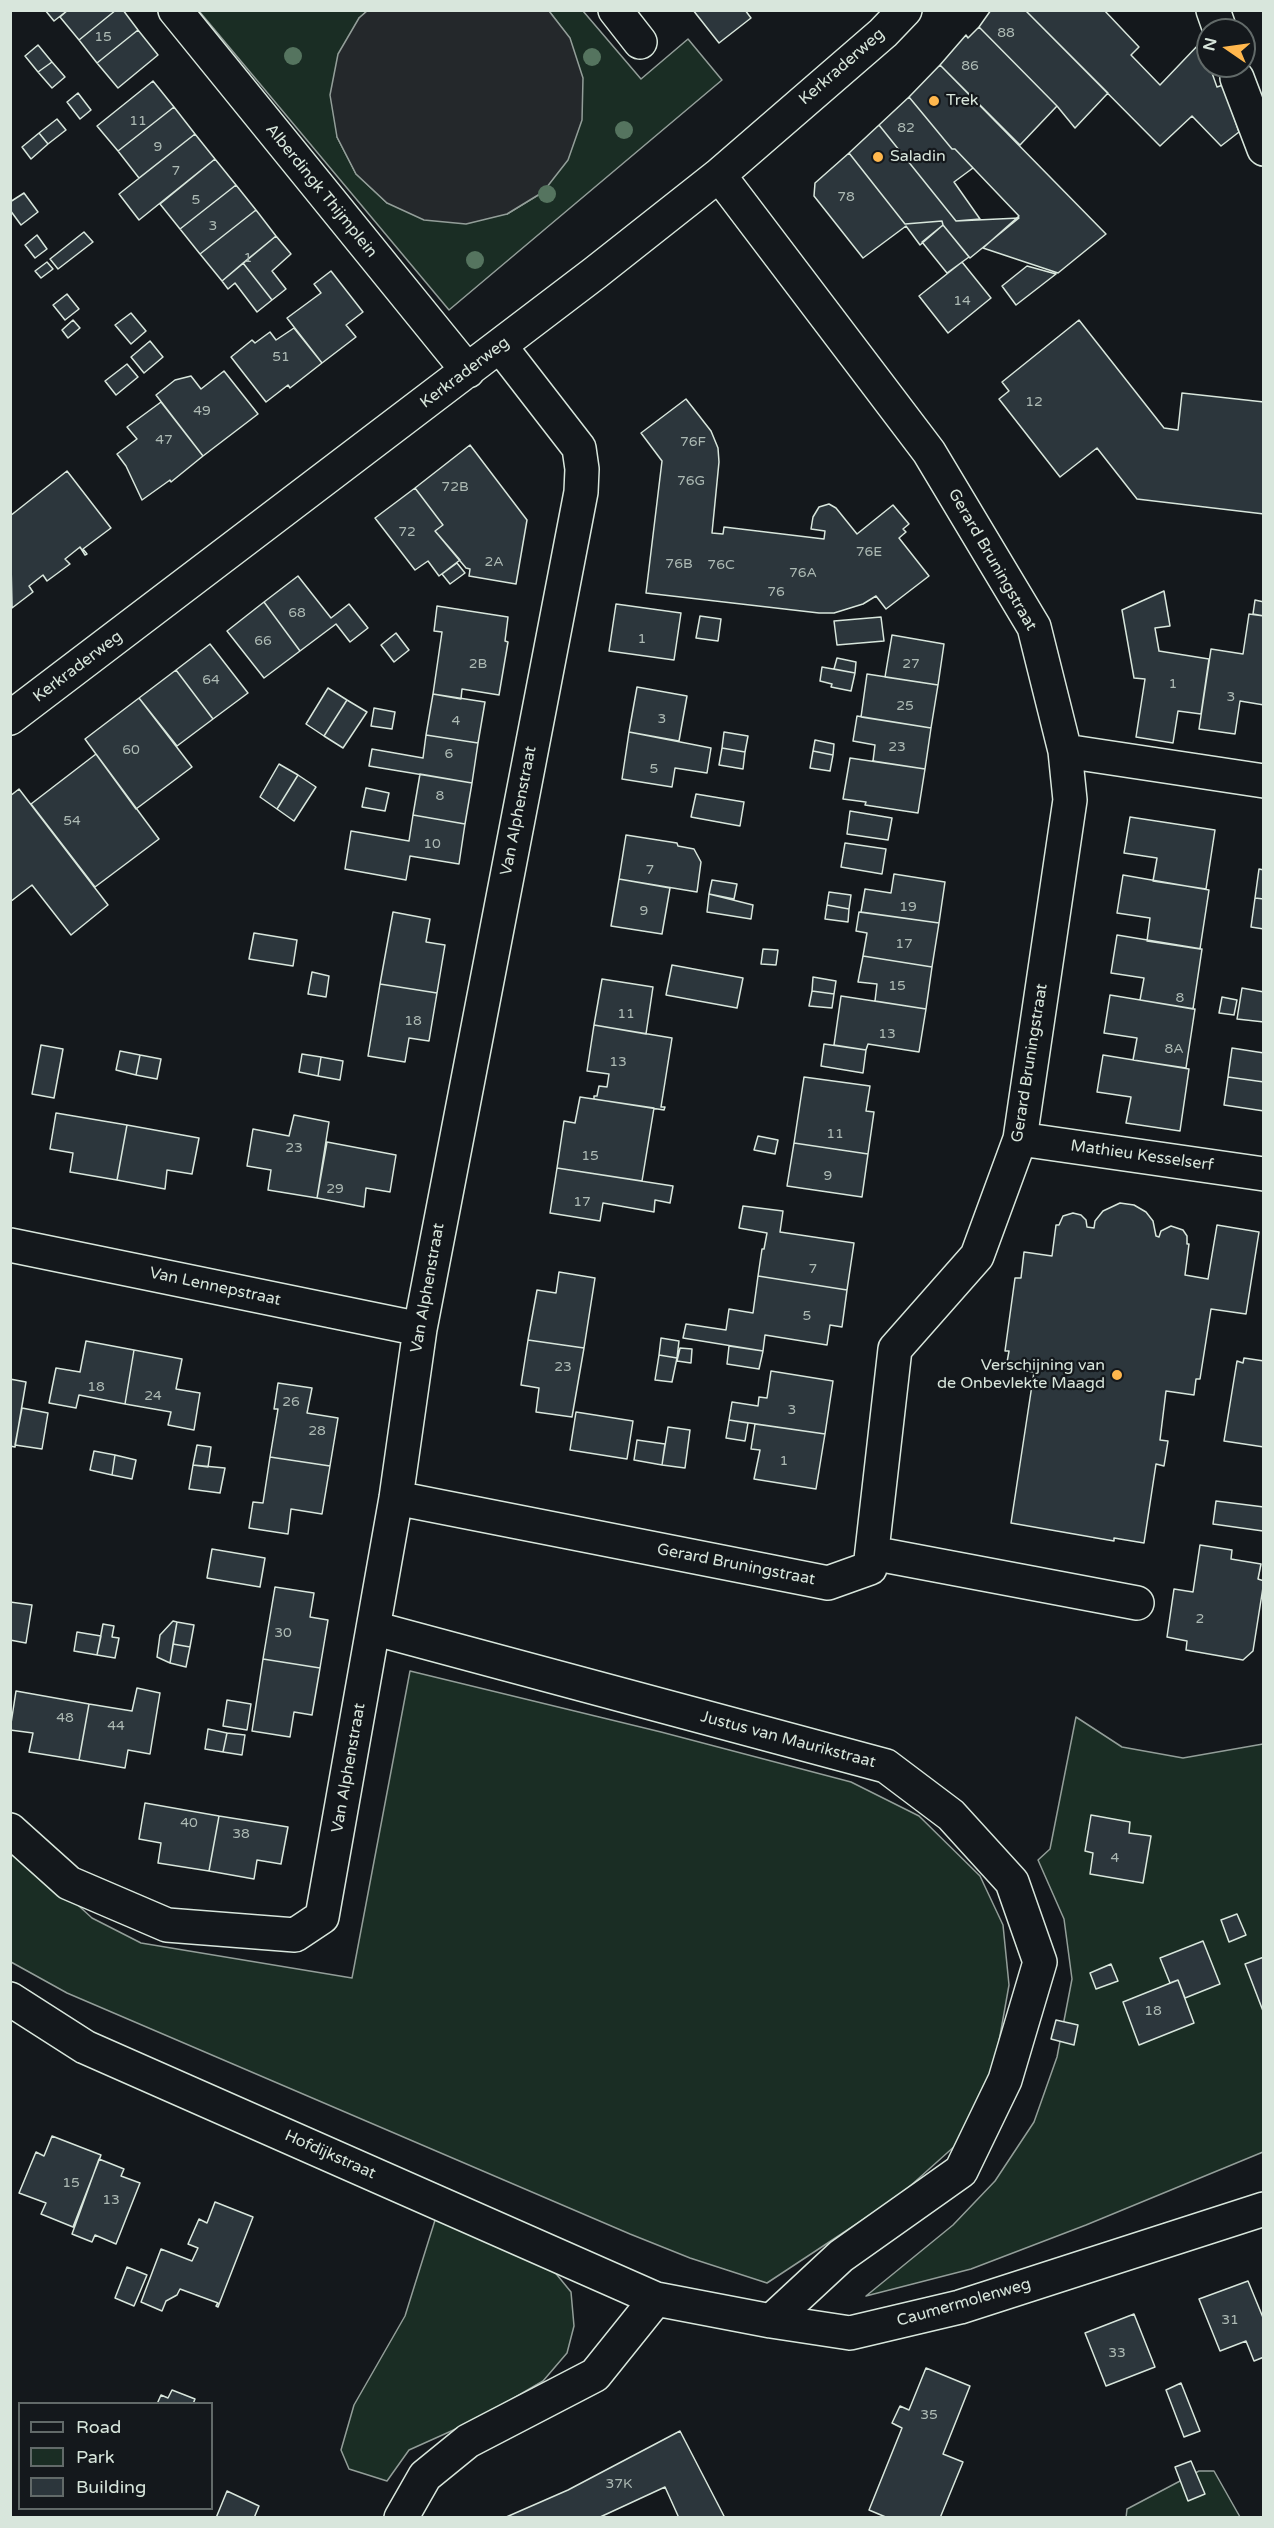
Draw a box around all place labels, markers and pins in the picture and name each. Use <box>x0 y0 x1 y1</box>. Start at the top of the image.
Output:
place label: Trek <box>946 91 978 111</box>
marker: Trek <box>927 94 941 108</box>
place label: Saladin <box>890 147 946 167</box>
marker: Saladin <box>871 150 885 164</box>
place label: Verschijning van de Onbevlekte Maagd <box>937 1356 1105 1394</box>
marker: Verschijning van de Onbevlekte Maagd <box>1110 1368 1124 1382</box>

